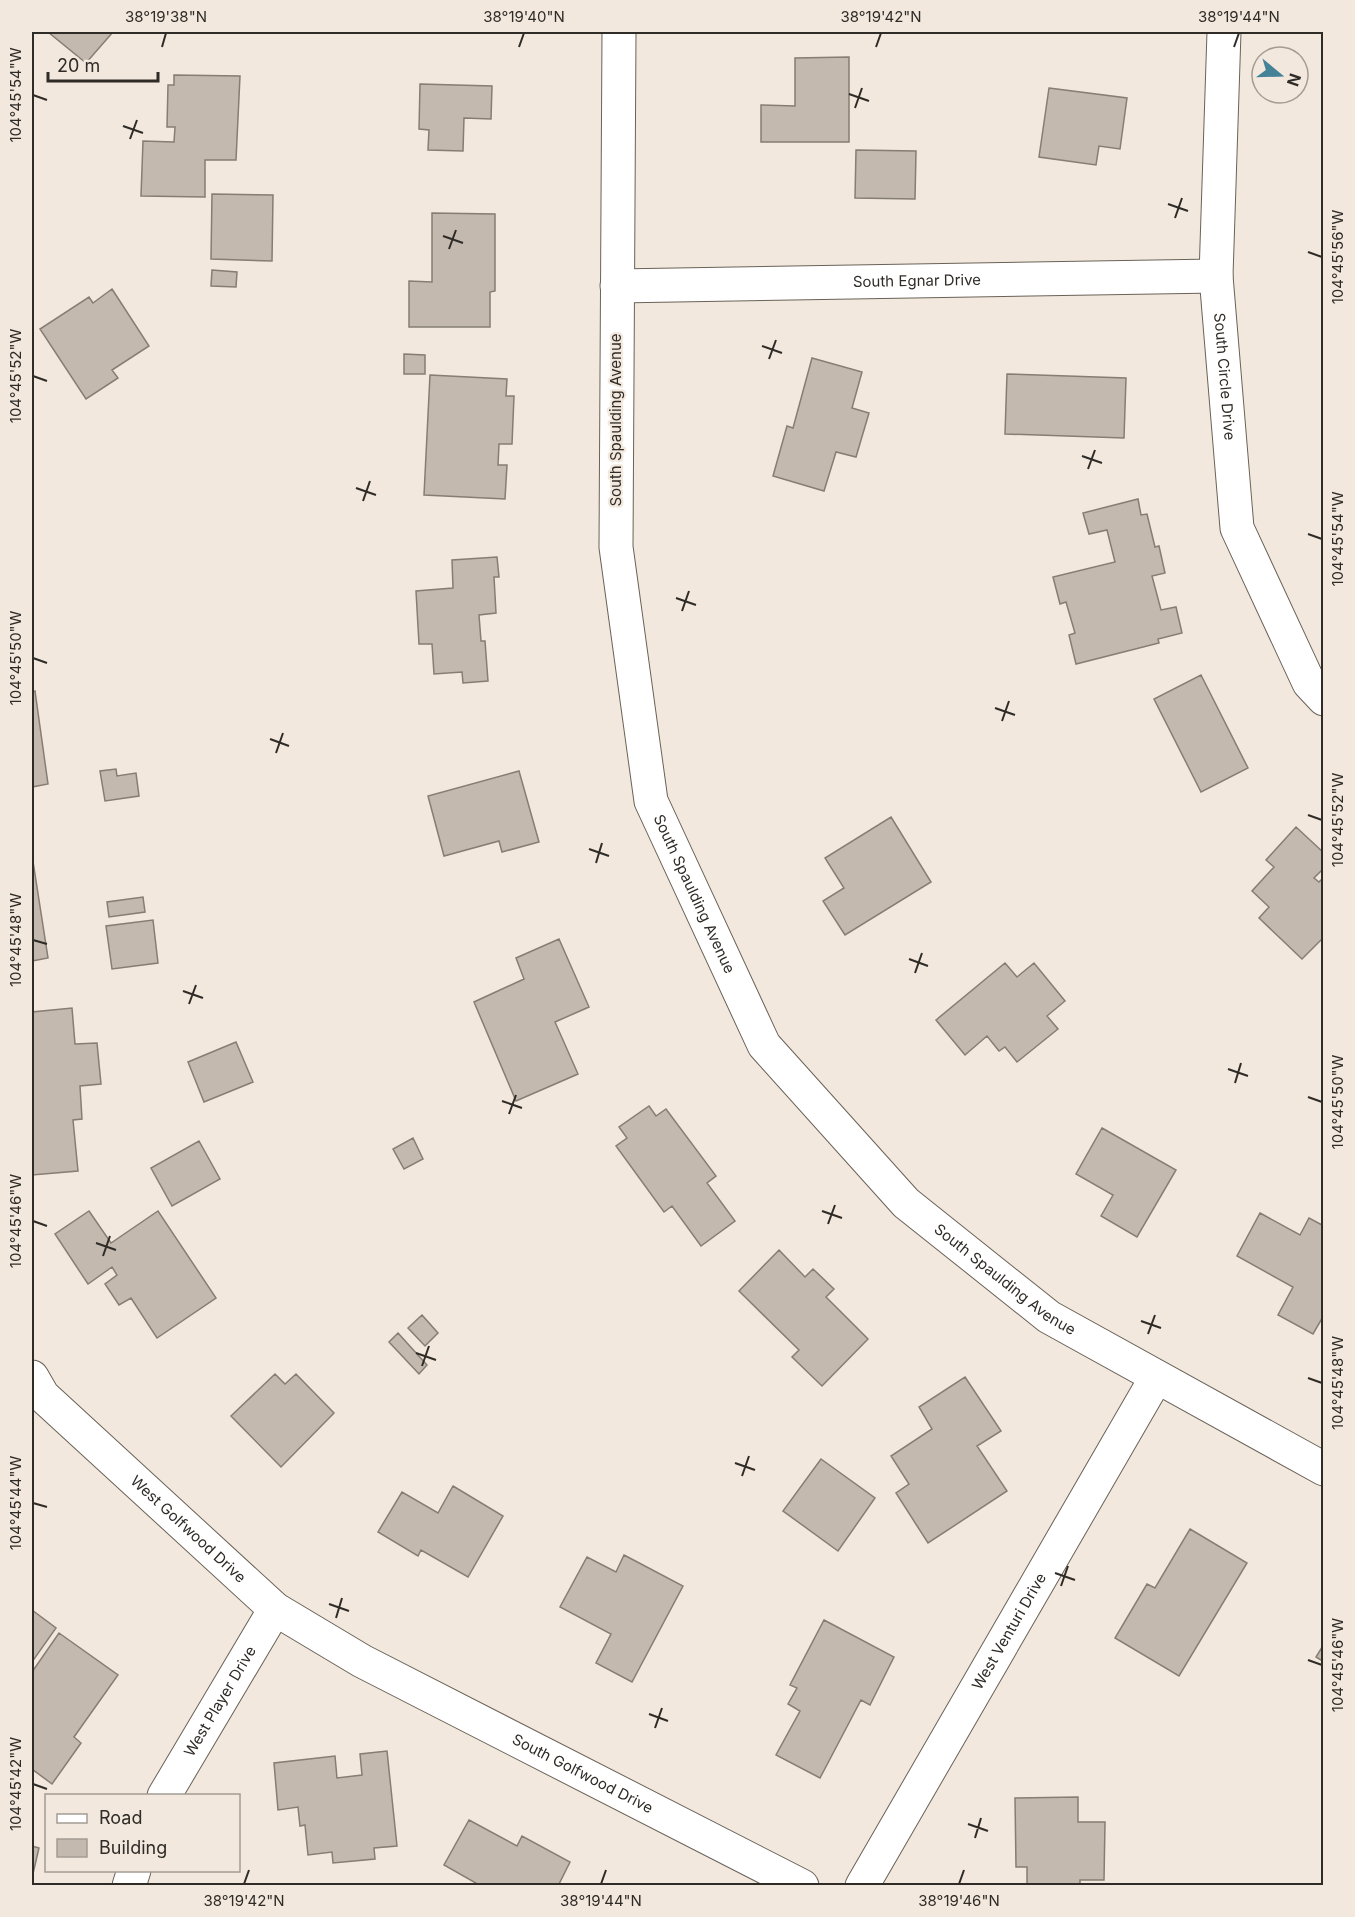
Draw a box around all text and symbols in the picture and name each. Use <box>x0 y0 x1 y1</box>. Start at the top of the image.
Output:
text: 38°19'38"N <box>125 7 207 26</box>
text: 38°19'40"N <box>483 7 565 26</box>
text: 38°19'42"N <box>840 7 922 26</box>
text: 38°19'44"N <box>1198 7 1280 26</box>
scale bar <box>48 45 158 83</box>
north arrow <box>1250 45 1310 105</box>
text: 104°45'54"W <box>6 47 25 143</box>
text: 20 m <box>57 55 100 76</box>
text: N <box>1283 71 1306 89</box>
text: 104°45'56"W <box>1328 209 1347 304</box>
street label: South Egnar Drive <box>853 270 981 291</box>
street label: South Circle Drive <box>1210 312 1240 441</box>
text: 104°45'52"W <box>6 329 25 423</box>
street label: South Spaulding Avenue <box>606 333 625 507</box>
text: 104°45'54"W <box>1328 491 1347 587</box>
text: 104°45'50"W <box>6 610 25 705</box>
text: 104°45'52"W <box>1328 773 1347 867</box>
street label: South Spaulding Avenue <box>650 811 740 977</box>
text: 104°45'48"W <box>6 893 25 987</box>
text: 104°45'50"W <box>1328 1054 1347 1149</box>
text: 104°45'46"W <box>6 1174 25 1268</box>
street label: South Spaulding Avenue <box>931 1219 1079 1339</box>
text: 104°45'48"W <box>1328 1336 1347 1430</box>
text: 104°45'44"W <box>6 1455 25 1550</box>
street label: West Golfwood Drive <box>127 1471 250 1587</box>
street label: West Venturi Drive <box>968 1569 1050 1693</box>
text: 104°45'46"W <box>1328 1618 1347 1712</box>
street label: West Player Drive <box>180 1642 260 1760</box>
street label: South Golfwood Drive <box>509 1729 656 1817</box>
text: 104°45'42"W <box>6 1737 25 1831</box>
legend <box>45 1794 240 1872</box>
text: Road <box>99 1807 142 1828</box>
text: Building <box>99 1837 167 1858</box>
text: 38°19'42"N <box>203 1891 285 1910</box>
text: 38°19'44"N <box>560 1891 642 1910</box>
text: 38°19'46"N <box>918 1891 1000 1910</box>

